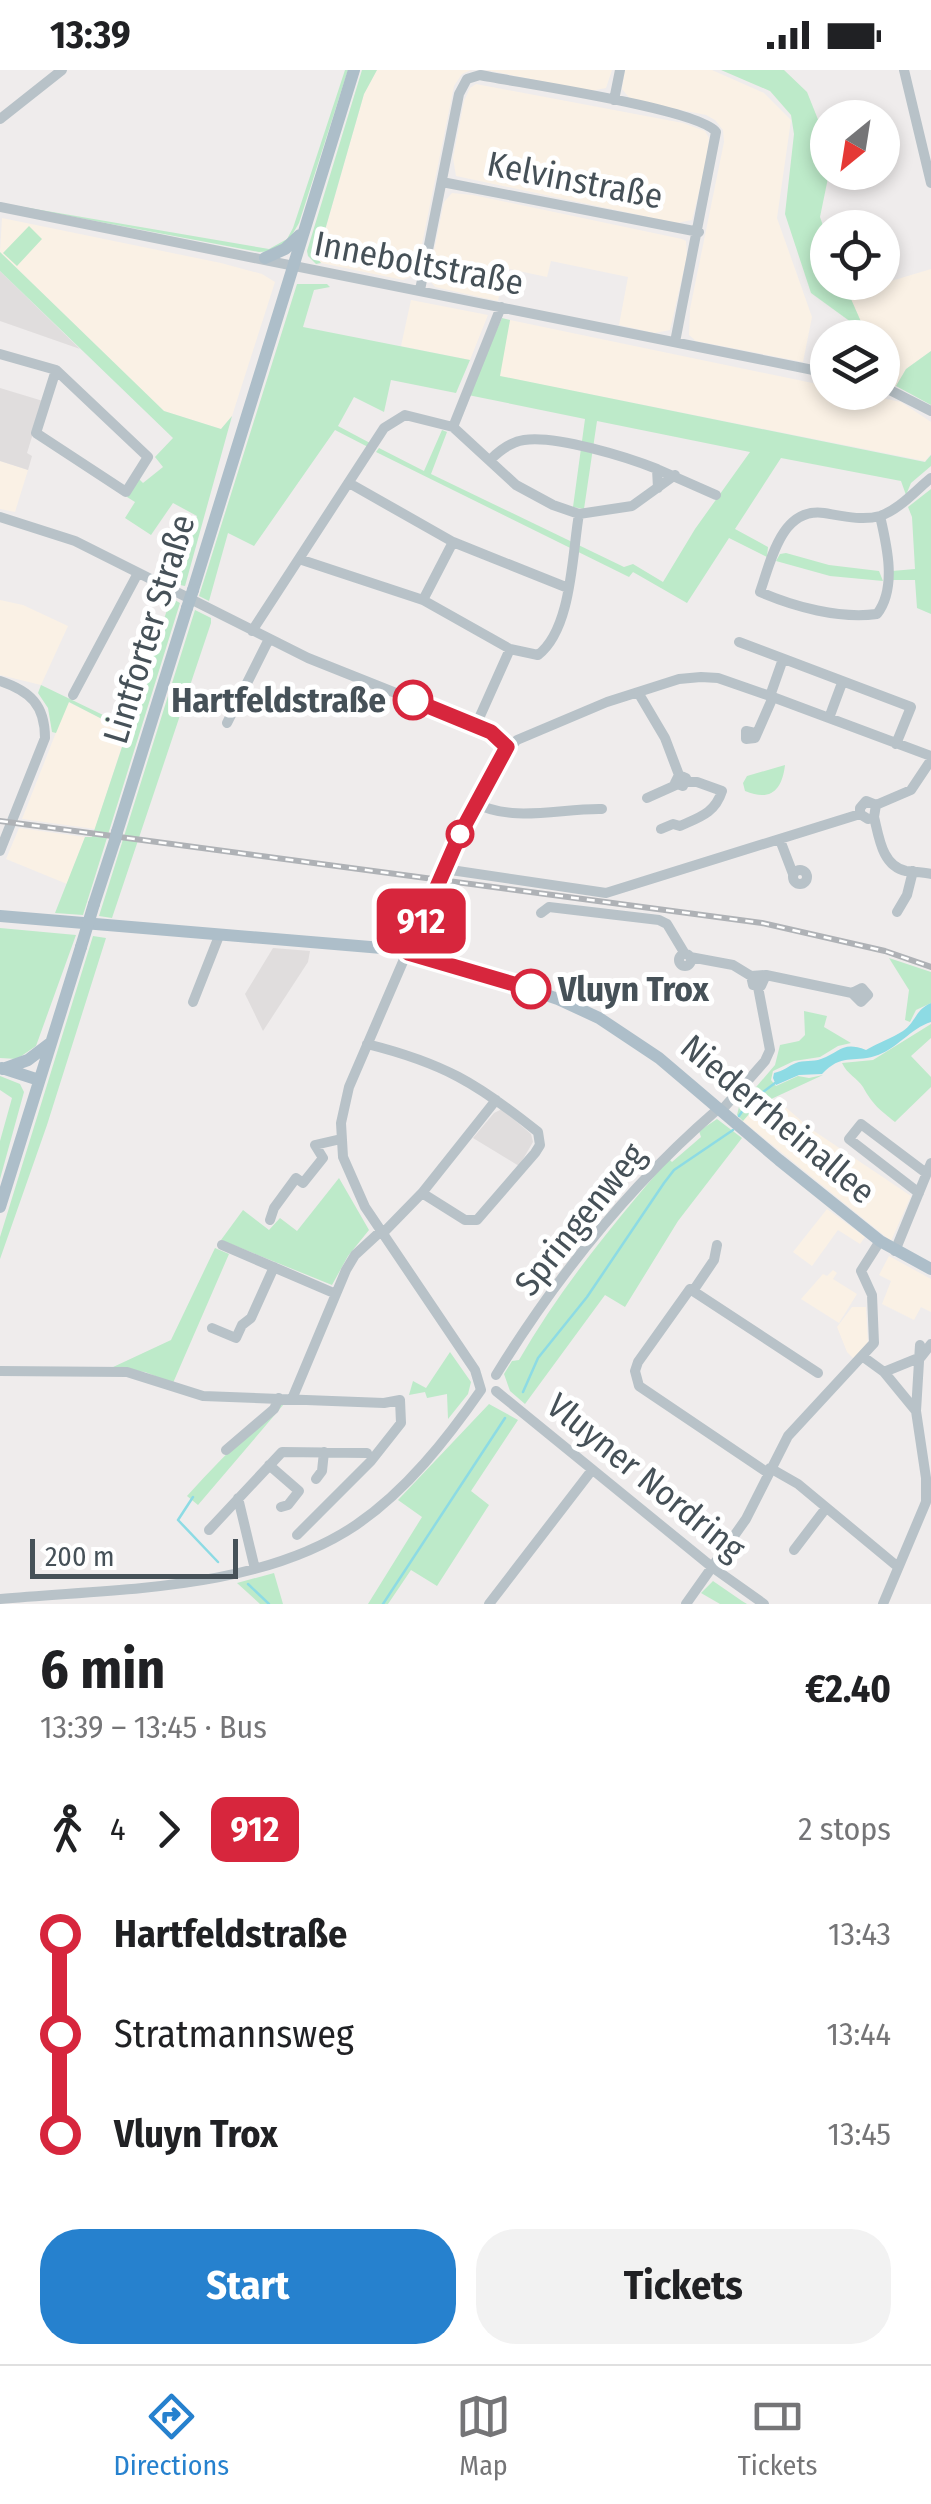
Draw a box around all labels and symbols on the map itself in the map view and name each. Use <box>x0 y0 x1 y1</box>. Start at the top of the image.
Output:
north arrow <box>810 100 900 190</box>
street label: Kelvinstraße <box>484 142 666 218</box>
street label: Inneboltstraße <box>311 222 527 304</box>
street label: Lintforter Straße <box>94 510 204 748</box>
place label: Hartfeldstraße <box>171 679 386 721</box>
marker: Hartfeldstraße <box>394 681 432 719</box>
unlabelled marker <box>447 821 473 847</box>
line badge: 912 <box>364 888 478 954</box>
place label: Vluyn Trox <box>557 968 710 1010</box>
marker: Vluyn Trox <box>512 970 550 1008</box>
street label: Niederrheinallee <box>672 1026 884 1212</box>
street label: Springenweg <box>506 1134 654 1304</box>
street label: Vluyner Nordring <box>538 1384 754 1570</box>
scale bar <box>30 1534 238 1578</box>

